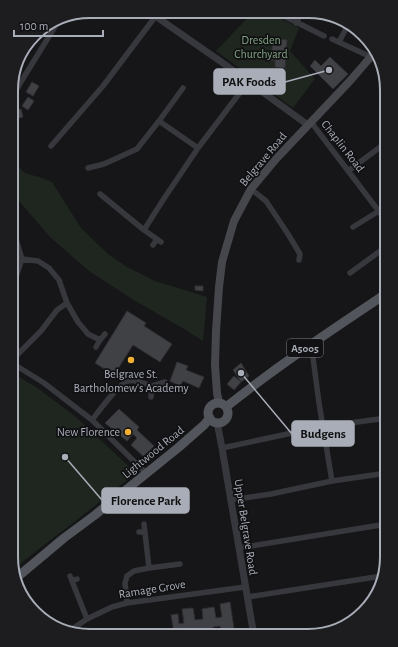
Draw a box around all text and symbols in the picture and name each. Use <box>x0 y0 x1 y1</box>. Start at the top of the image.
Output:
scale bar <box>14 12 103 38</box>
text: 100 m <box>20 20 48 32</box>
park label: Dresden Churchyard <box>234 34 288 61</box>
callout: PAK Foods <box>214 69 285 94</box>
text: PAK Foods <box>222 76 276 89</box>
street label: Chaplin Road <box>319 118 367 174</box>
street label: Belgrave Road <box>237 130 289 188</box>
road number: A5005 <box>287 339 323 357</box>
marker: Belgrave St. Bartholomew's Academy <box>126 355 136 365</box>
place label: Belgrave St. Bartholomew's Academy <box>73 368 189 395</box>
callout: Budgens <box>292 421 354 446</box>
street label: Lightwood Road <box>120 424 186 480</box>
place label: New Florence <box>57 426 120 438</box>
marker: New Florence <box>123 427 133 437</box>
text: Budgens <box>300 428 346 441</box>
street label: Upper Belgrave Road <box>232 478 260 576</box>
callout: Florence Park <box>102 488 189 513</box>
text: Florence Park <box>111 495 182 508</box>
street label: Ramage Grove <box>118 578 186 600</box>

